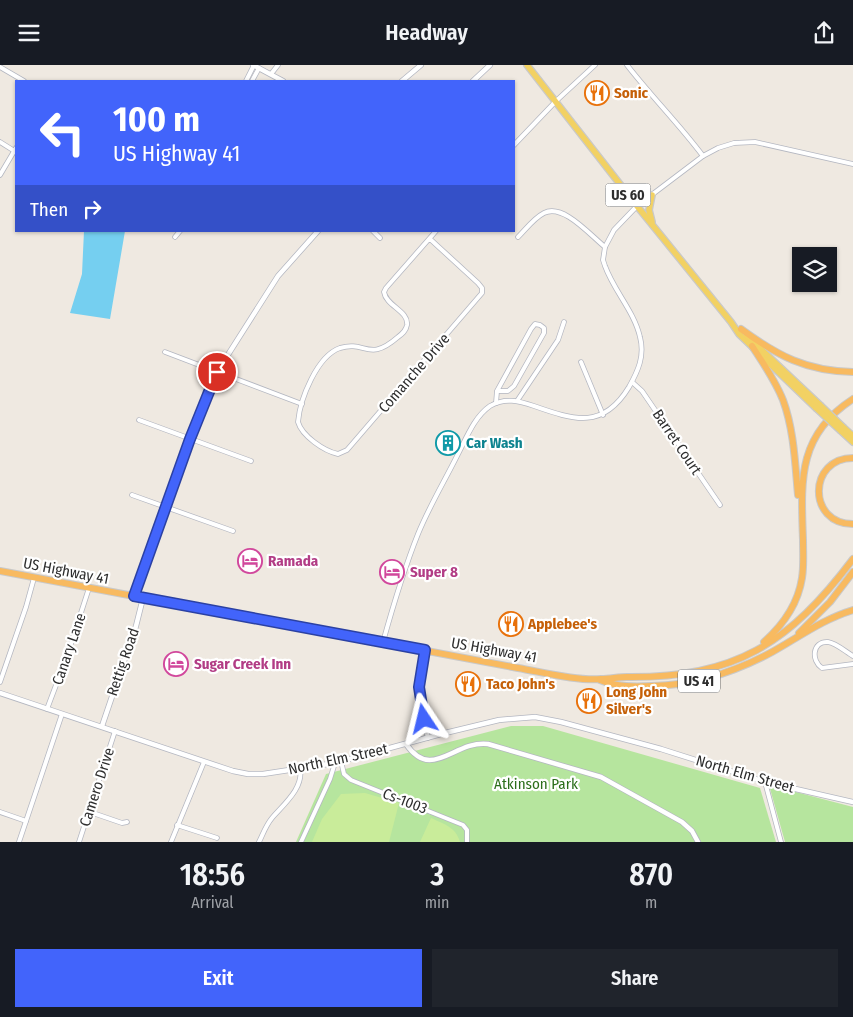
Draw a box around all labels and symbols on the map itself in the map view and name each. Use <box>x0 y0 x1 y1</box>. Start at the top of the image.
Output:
restaurant icon: Sonic <box>584 80 610 106</box>
place label: Sonic <box>614 84 649 102</box>
road number: US 60 <box>606 183 650 207</box>
street label: Comanche Drive <box>375 330 453 416</box>
pin <box>196 351 238 393</box>
street label: Barret Court <box>649 406 705 478</box>
building icon: Car Wash <box>435 430 461 456</box>
place label: Car Wash <box>466 434 523 452</box>
hotel icon: Ramada <box>237 548 263 574</box>
place label: Ramada <box>268 552 319 570</box>
street label: US Highway 41 <box>22 554 110 588</box>
hotel icon: Super 8 <box>379 559 405 585</box>
place label: Super 8 <box>410 563 458 581</box>
street label: Canary Lane <box>48 611 90 687</box>
restaurant icon: Applebee's <box>498 611 524 637</box>
place label: Applebee's <box>527 615 597 633</box>
street label: Rettig Road <box>103 626 143 698</box>
street label: US Highway 41 <box>450 634 538 666</box>
hotel icon: Sugar Creek Inn <box>163 651 189 677</box>
place label: Sugar Creek Inn <box>194 655 291 673</box>
road number: US 41 <box>678 669 720 693</box>
restaurant icon: Taco John's <box>455 671 481 697</box>
place label: Taco John's <box>486 675 556 693</box>
place label: Long John Silver's <box>606 683 667 718</box>
restaurant icon: Long John Silver's <box>576 688 602 714</box>
position arrow <box>397 692 449 744</box>
street label: North Elm Street <box>287 740 390 778</box>
street label: Camero Drive <box>76 745 118 829</box>
street label: North Elm Street <box>694 751 796 797</box>
park label: Atkinson Park <box>494 775 578 793</box>
street label: Cs-1003 <box>380 784 430 818</box>

